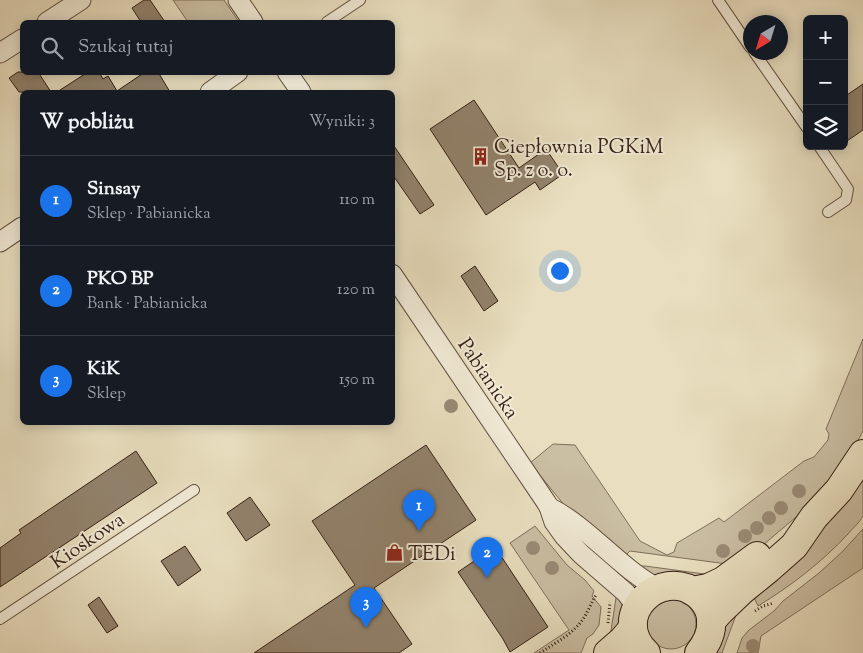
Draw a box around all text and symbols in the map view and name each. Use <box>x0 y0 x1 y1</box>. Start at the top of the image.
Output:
north arrow <box>743 15 788 60</box>
map controls <box>803 15 848 150</box>
button: + <box>803 15 848 60</box>
search box <box>20 20 395 75</box>
icon: search <box>38 34 66 62</box>
text: Szukaj tutaj <box>78 34 173 61</box>
button: − <box>803 60 848 105</box>
button: layers <box>803 105 848 150</box>
text: W pobliżu <box>40 108 134 138</box>
text: Wyniki: 3 <box>309 111 375 134</box>
place label: Ciepłownia PGKiM Sp. z o. o. <box>494 134 664 186</box>
building icon: Ciepłownia PGKiM Sp. z o. o. <box>470 147 490 167</box>
text: Sinsay <box>87 176 140 203</box>
text: 1 <box>53 189 59 212</box>
text: 110 m <box>339 189 375 212</box>
text: Sklep · Pabianicka <box>87 203 211 226</box>
your location <box>547 258 573 284</box>
text: PKO BP <box>87 266 154 293</box>
text: 2 <box>52 279 60 302</box>
text: 120 m <box>337 279 375 302</box>
text: Bank · Pabianicka <box>87 293 207 316</box>
street label: Pabianicka <box>449 333 525 426</box>
text: KiK <box>87 356 120 383</box>
text: 3 <box>53 369 59 392</box>
text: 150 m <box>339 369 375 392</box>
text: Sklep <box>87 383 126 406</box>
pin: 1 <box>403 490 435 531</box>
street label: Kioskowa <box>46 507 131 578</box>
pin: 2 <box>471 537 503 578</box>
place label: TEDi <box>408 541 456 570</box>
shop icon: TEDi <box>384 543 404 563</box>
pin: 3 <box>350 587 382 628</box>

